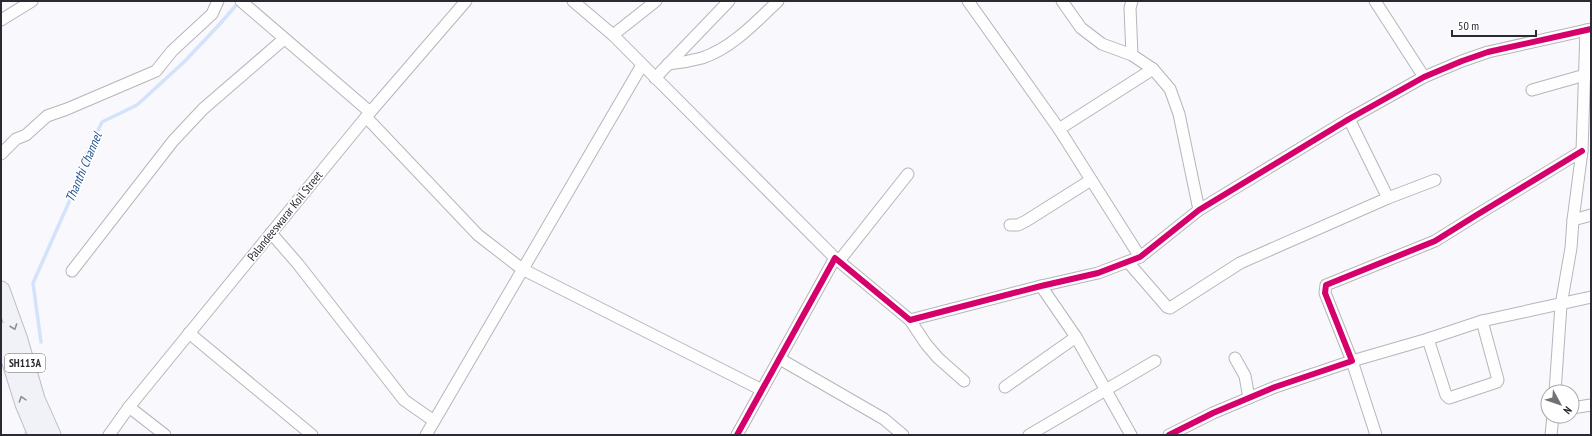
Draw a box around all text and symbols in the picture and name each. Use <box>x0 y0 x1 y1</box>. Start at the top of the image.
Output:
scale bar <box>1452 12 1536 38</box>
text: 50 m <box>1458 18 1479 33</box>
water label: Thanthi Channel <box>61 128 107 205</box>
street label: Palandeeswarar Koil Street <box>244 167 326 264</box>
one-way arrow <box>9 323 18 330</box>
road number: SH113A <box>5 354 45 372</box>
north arrow <box>1540 384 1580 424</box>
one-way arrow <box>18 396 27 403</box>
text: N <box>1560 404 1575 417</box>

